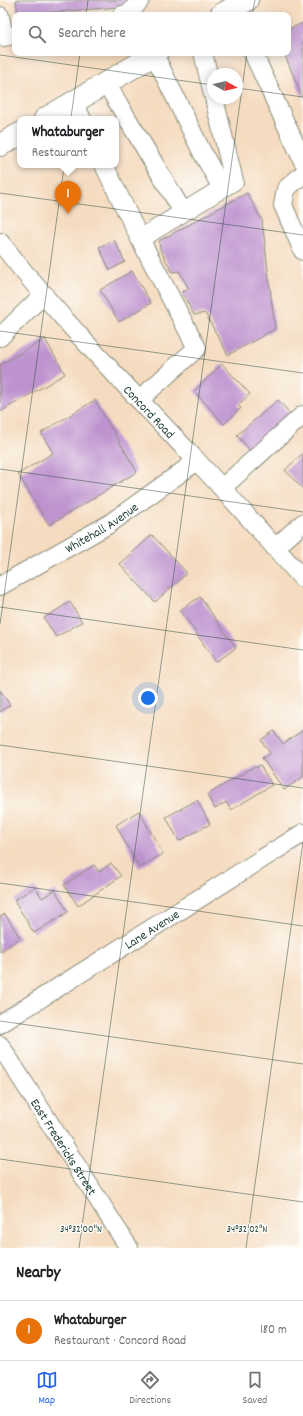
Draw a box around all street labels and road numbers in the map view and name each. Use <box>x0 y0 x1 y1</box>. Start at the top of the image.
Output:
street label: Concord Road <box>118 382 178 444</box>
street label: Whitehall Avenue <box>62 499 143 559</box>
street label: Lane Avenue <box>122 906 184 955</box>
street label: East Fredericks Street <box>24 1095 100 1200</box>

